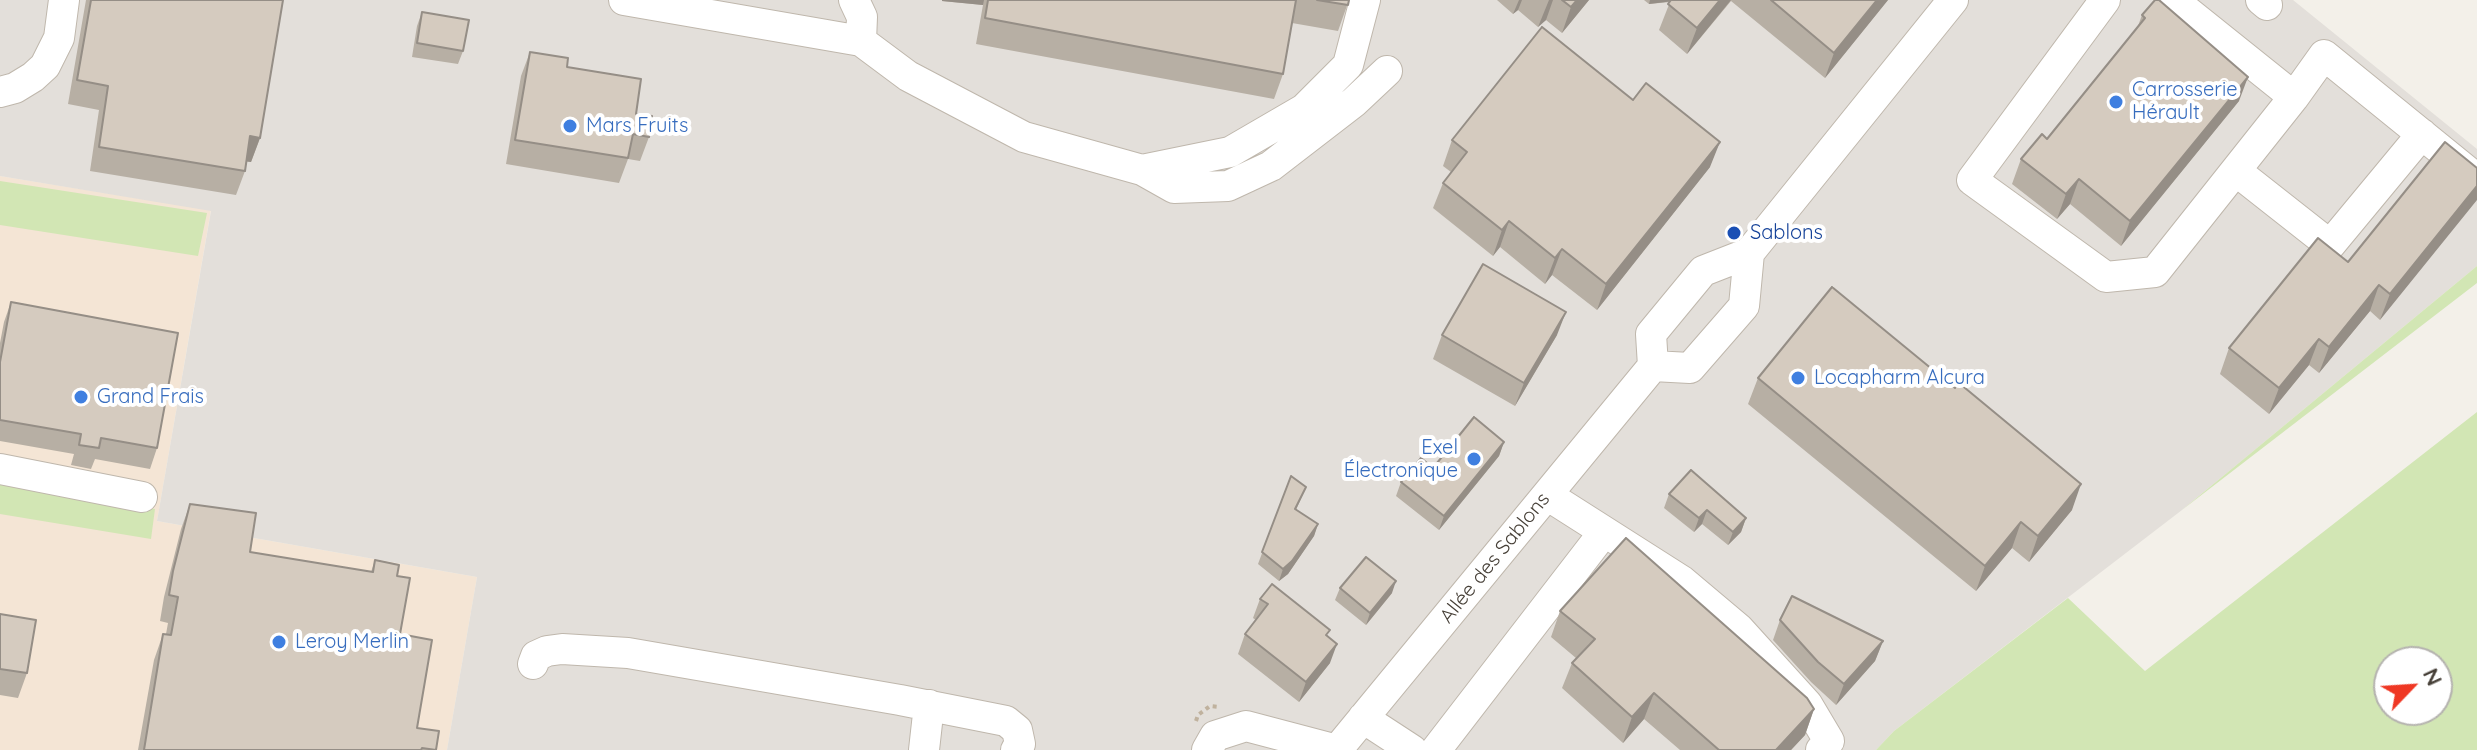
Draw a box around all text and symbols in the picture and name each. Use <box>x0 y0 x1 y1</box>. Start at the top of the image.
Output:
place label: Carrosserie Hérault <box>2132 78 2238 125</box>
marker: Carrosserie Hérault <box>2107 93 2125 111</box>
place label: Mars Fruits <box>586 114 688 138</box>
marker: Mars Fruits <box>561 117 579 135</box>
place label: Sablons <box>1750 221 1823 245</box>
marker: Sablons <box>1725 224 1743 242</box>
place label: Locapharm Alcura <box>1814 366 1985 390</box>
marker: Locapharm Alcura <box>1789 369 1807 387</box>
place label: Grand Frais <box>97 385 204 409</box>
marker: Grand Frais <box>72 388 90 406</box>
place label: Exel Électronique <box>1344 436 1458 483</box>
marker: Exel Électronique <box>1465 450 1483 468</box>
street label: Allée des Sablons <box>1435 488 1555 628</box>
place label: Leroy Merlin <box>295 630 409 654</box>
marker: Leroy Merlin <box>270 633 288 651</box>
north arrow <box>2373 646 2453 726</box>
text: N <box>2417 663 2449 690</box>

